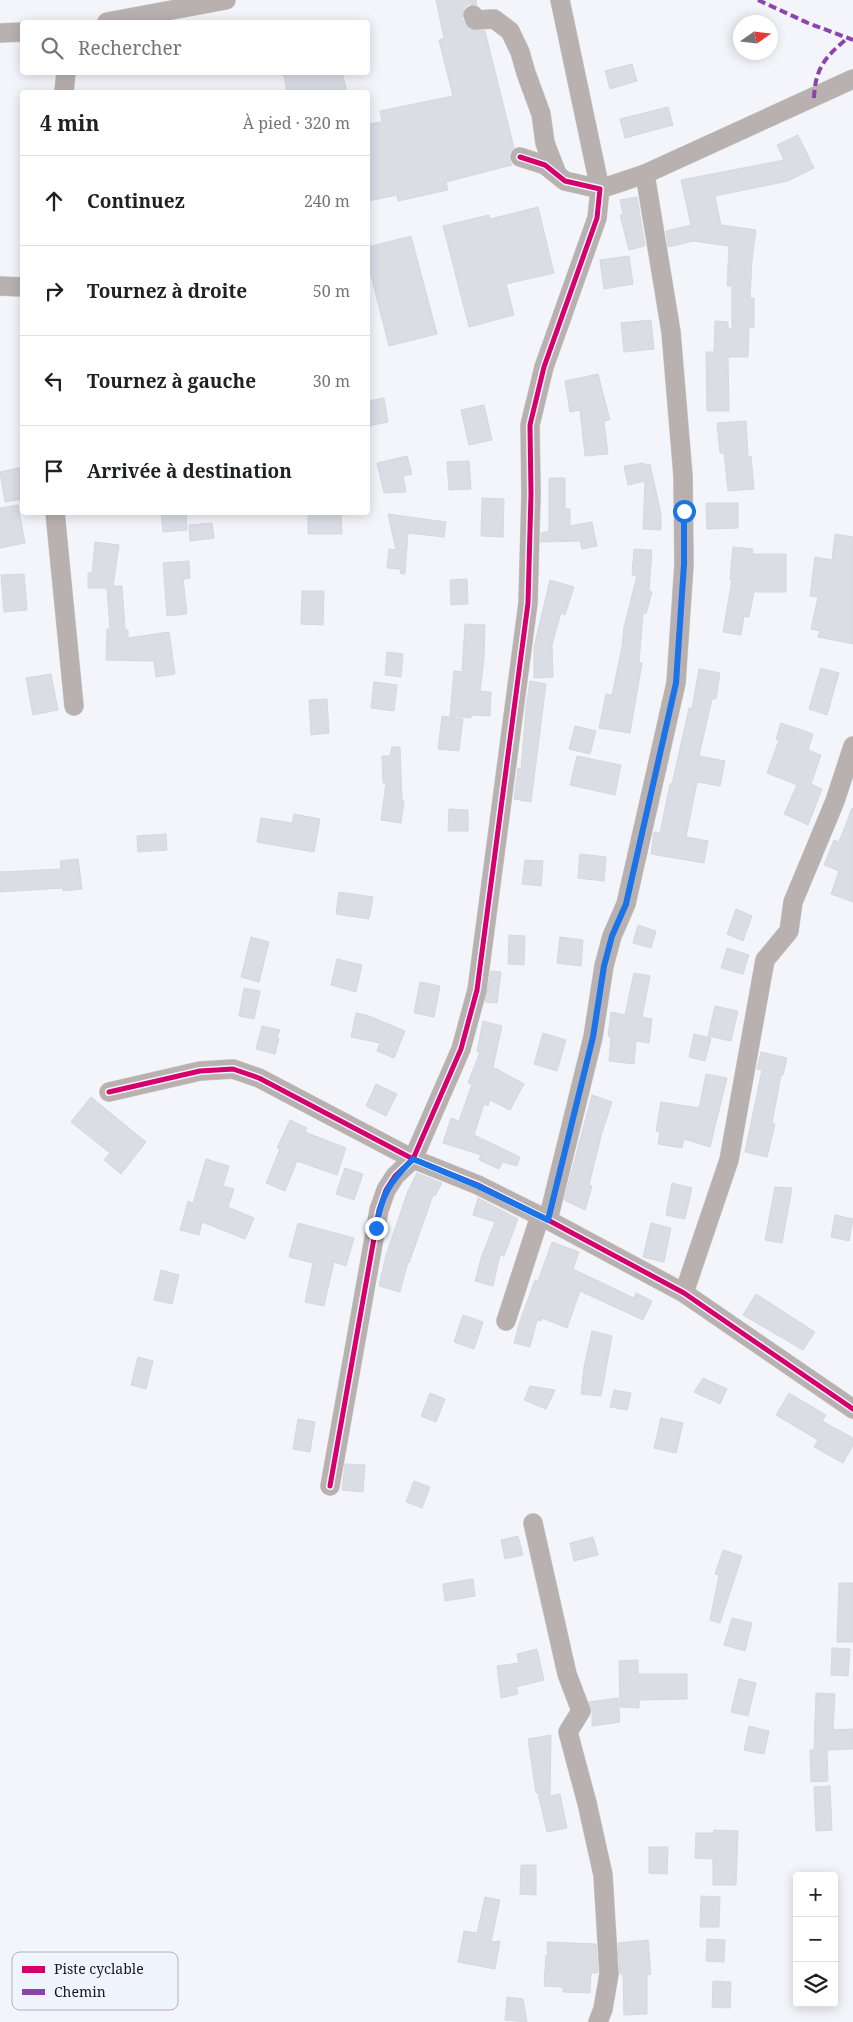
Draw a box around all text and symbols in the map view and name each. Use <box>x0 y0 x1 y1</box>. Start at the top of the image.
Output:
north arrow <box>733 15 778 60</box>
search box <box>20 20 370 75</box>
icon: search <box>38 34 66 62</box>
text: Rechercher <box>78 35 182 61</box>
text: 4 min <box>40 109 99 137</box>
text: À pied · 320 m <box>243 112 350 134</box>
icon: ahead <box>40 187 68 215</box>
text: Continuez <box>87 188 185 214</box>
text: 240 m <box>304 190 350 212</box>
icon: right <box>40 277 68 305</box>
text: Tournez à droite <box>87 278 247 304</box>
text: 50 m <box>313 280 350 302</box>
icon: left <box>40 367 68 395</box>
text: Tournez à gauche <box>87 368 256 394</box>
text: 30 m <box>313 370 350 392</box>
icon: arrive <box>40 457 68 485</box>
text: Arrivée à destination <box>87 458 292 484</box>
route start <box>673 500 696 523</box>
route end <box>365 1217 388 1240</box>
map controls <box>793 1872 838 2007</box>
button: + <box>793 1872 838 1917</box>
button: − <box>793 1917 838 1962</box>
legend <box>12 1952 178 2010</box>
text: Piste cyclable <box>54 1959 144 1978</box>
button: layers <box>793 1962 838 2007</box>
text: Chemin <box>54 1982 106 2001</box>

